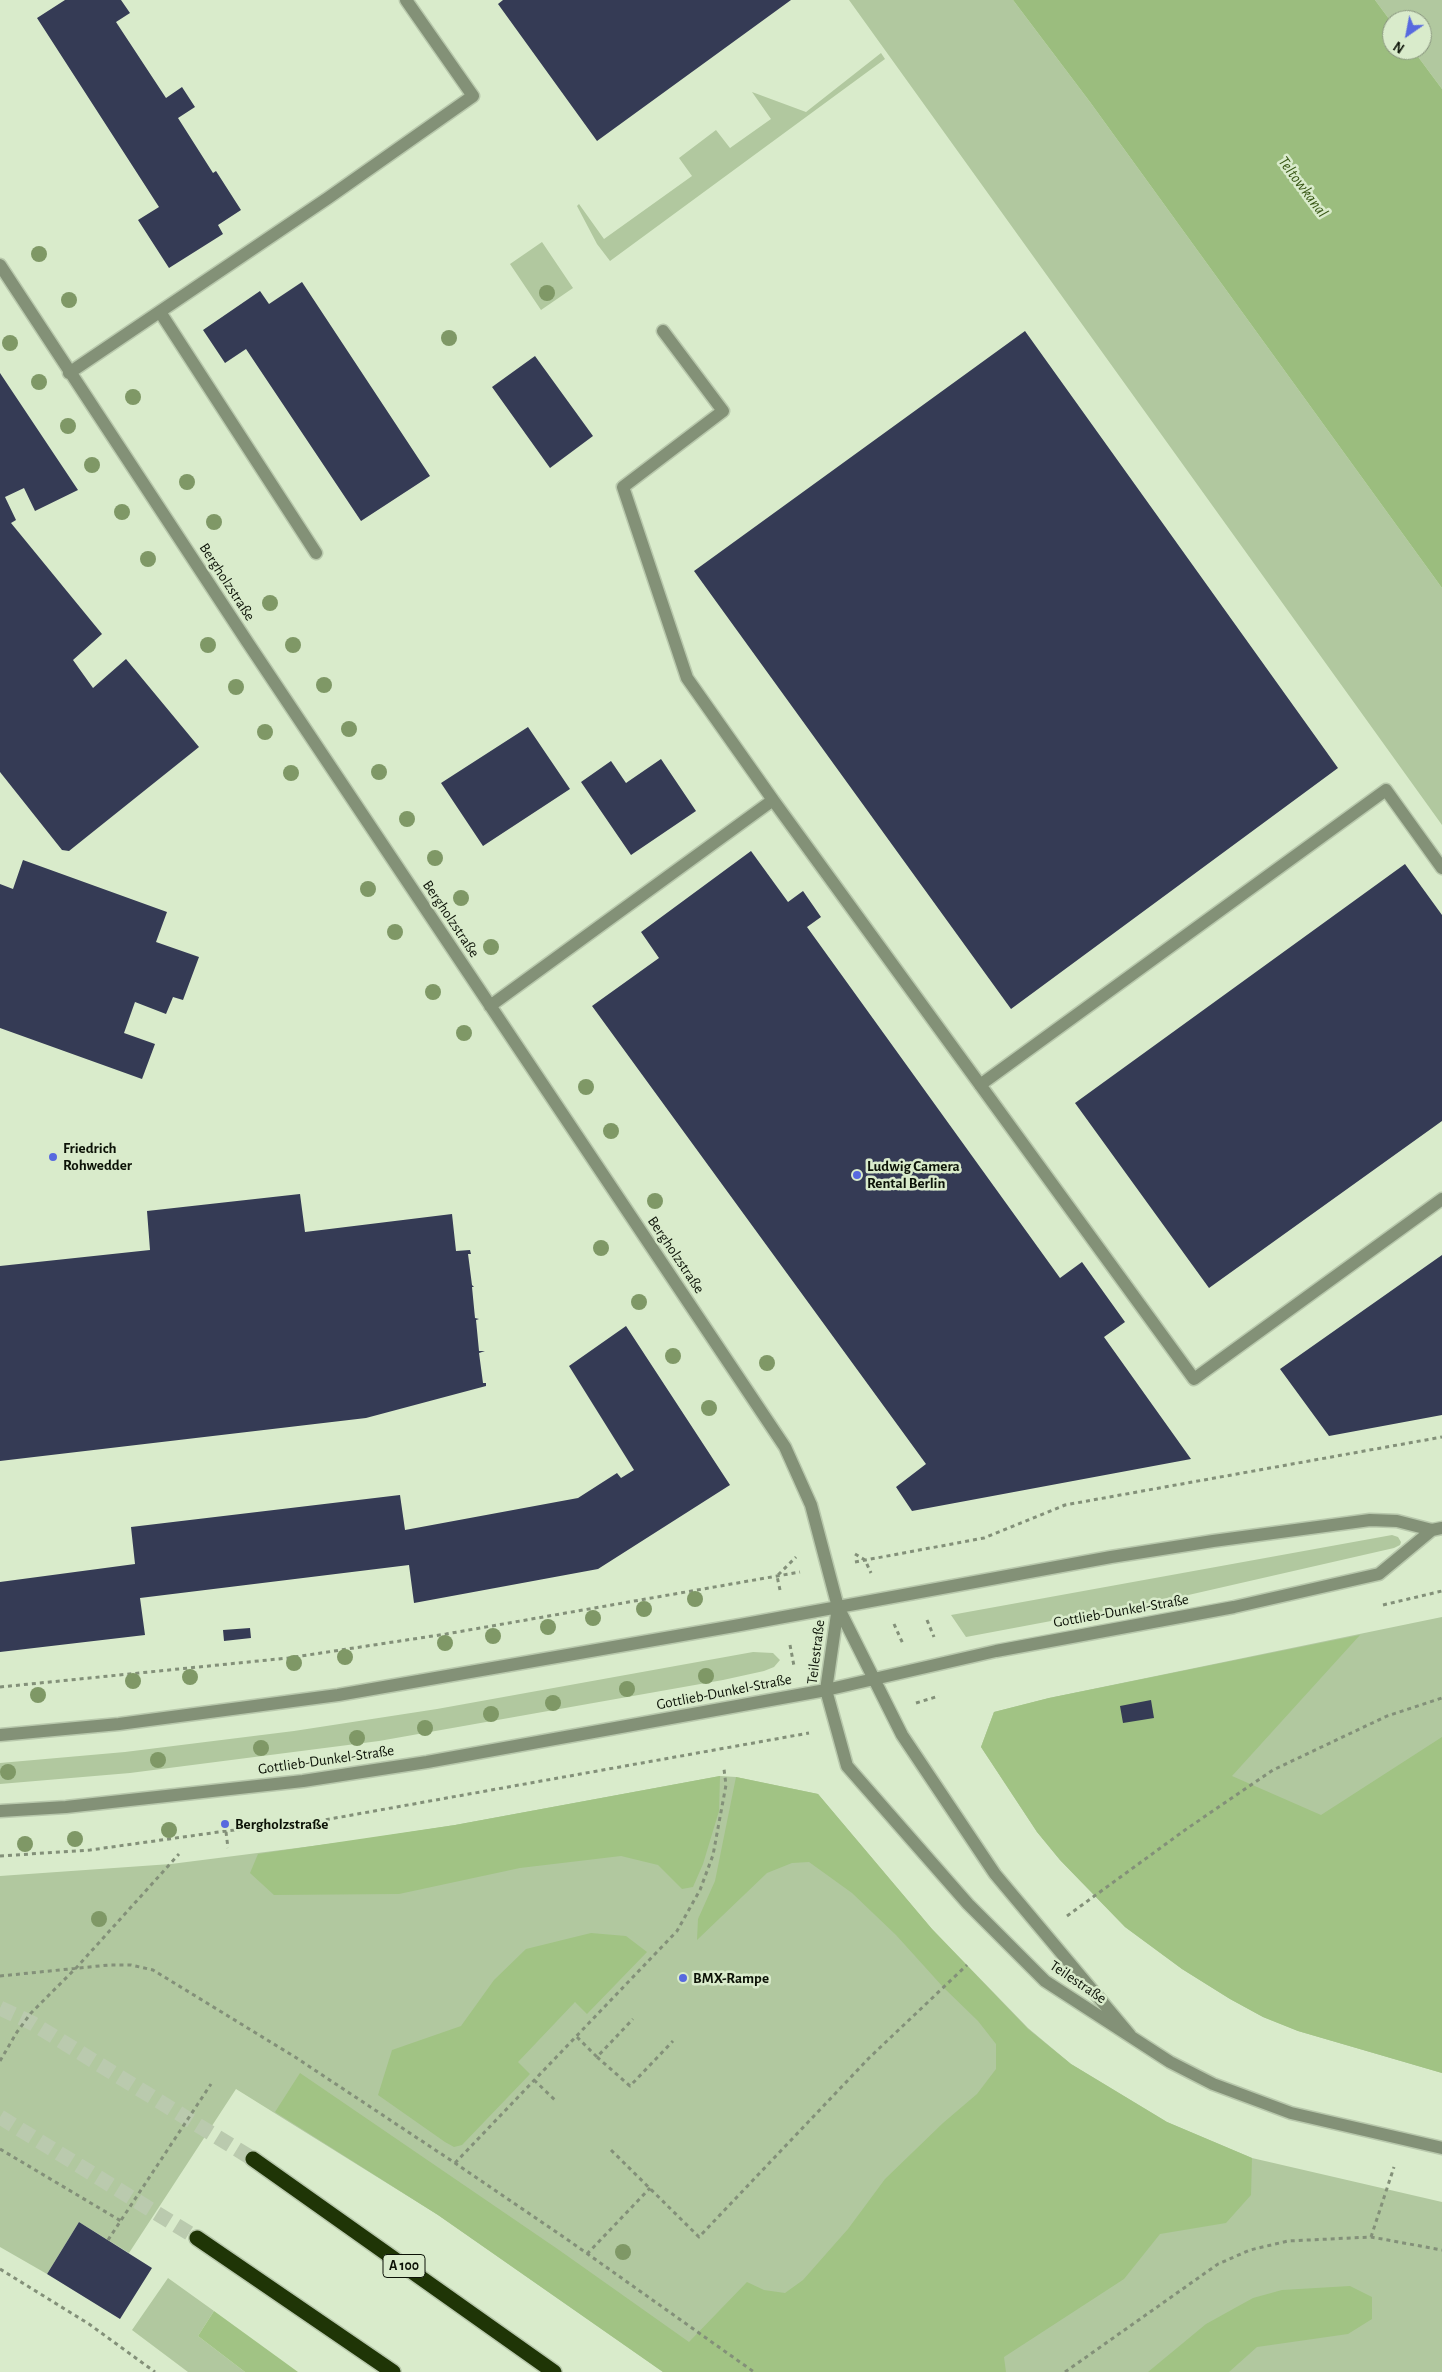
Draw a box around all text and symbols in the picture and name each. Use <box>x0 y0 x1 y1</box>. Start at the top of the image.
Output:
north arrow <box>1382 10 1432 60</box>
text: N <box>1391 38 1407 55</box>
water label: Teltowkanal <box>1274 153 1332 221</box>
street label: Bergholzstraße <box>195 540 259 624</box>
street label: Bergholzstraße <box>419 877 483 961</box>
place label: Friedrich Rohwedder <box>63 1139 132 1174</box>
marker: Friedrich Rohwedder <box>47 1151 59 1163</box>
place label: Ludwig Camera Rental Berlin <box>867 1157 960 1192</box>
marker: Ludwig Camera Rental Berlin <box>851 1169 863 1181</box>
street label: Bergholzstraße <box>644 1213 708 1297</box>
street label: Gottlieb-Dunkel-Straße <box>1052 1590 1190 1632</box>
street label: Teilestraße <box>803 1619 829 1685</box>
street label: Gottlieb-Dunkel-Straße <box>655 1670 793 1714</box>
street label: Gottlieb-Dunkel-Straße <box>257 1742 395 1778</box>
place label: Bergholzstraße <box>235 1815 328 1833</box>
marker: Bergholzstraße <box>219 1818 231 1830</box>
street label: Teilestraße <box>1046 1956 1110 2008</box>
place label: BMX-Rampe <box>693 1969 769 1987</box>
marker: BMX-Rampe <box>677 1972 689 1984</box>
road number: A 100 <box>383 2254 425 2278</box>

